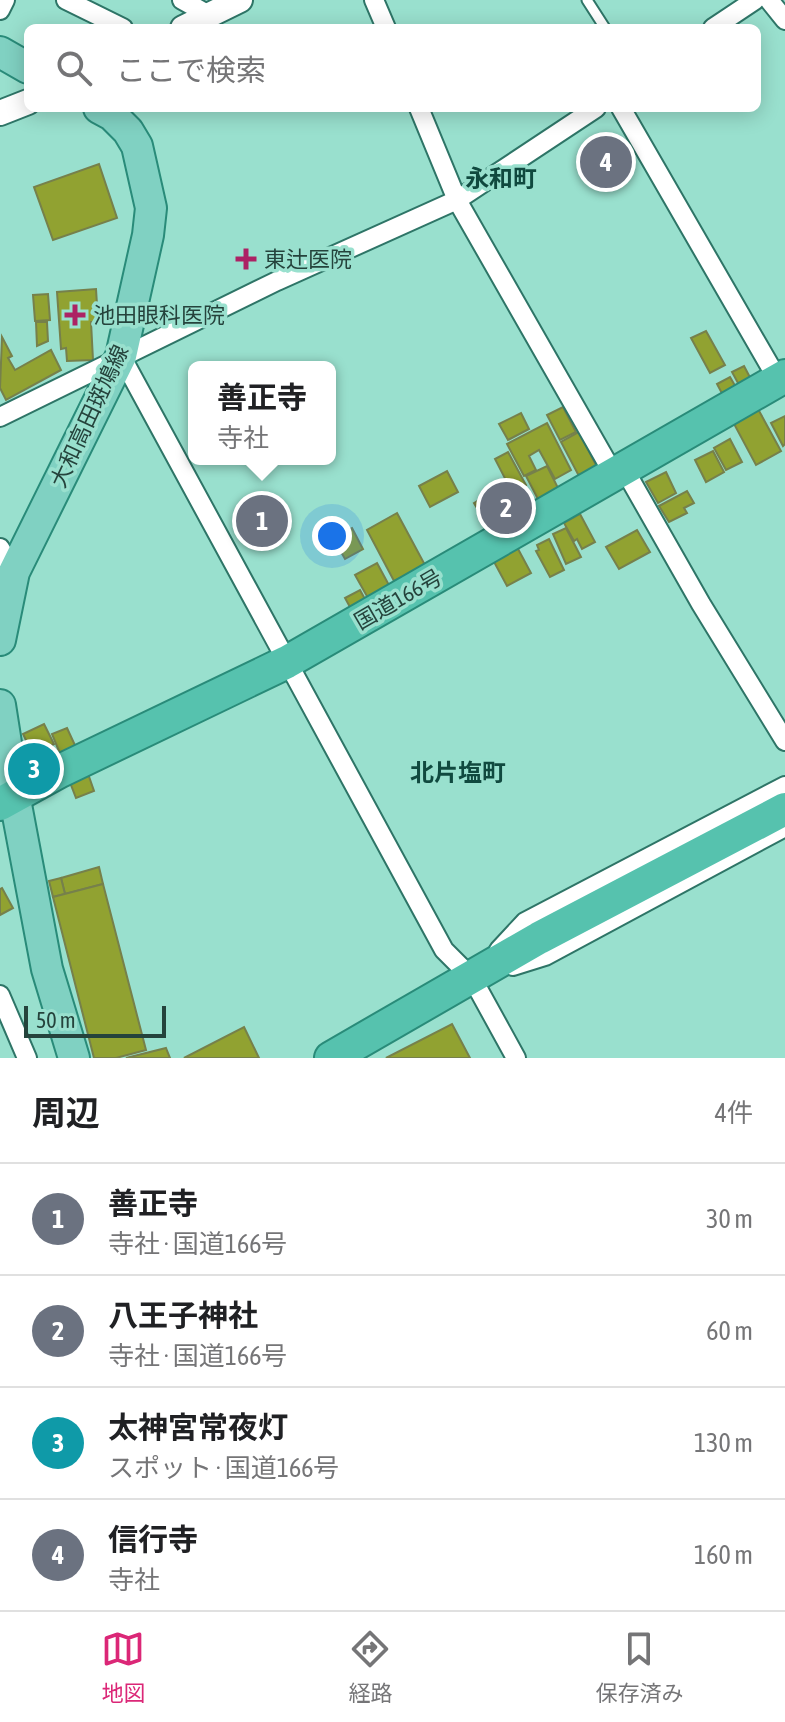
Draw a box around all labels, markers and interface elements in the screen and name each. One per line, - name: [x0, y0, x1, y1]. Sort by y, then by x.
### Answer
- search box: [24, 24, 761, 112]
- icon: search: [52, 46, 96, 90]
- text: ここで検索: [116, 53, 266, 87]
- pin: 4: [580, 132, 632, 192]
- district label: 永和町: [465, 165, 537, 192]
- place label: 東辻医院: [264, 246, 352, 272]
- marker: 東辻医院: [235, 248, 257, 270]
- place label: 池田眼科医院: [93, 302, 225, 328]
- marker: 池田眼科医院: [64, 304, 86, 326]
- street label: 大和高田斑鳩線: [45, 341, 133, 491]
- popup: [188, 361, 336, 465]
- text: 善正寺: [217, 380, 307, 414]
- text: 寺社: [217, 423, 269, 453]
- pin: 2: [480, 478, 532, 538]
- pin: 1: [236, 491, 288, 551]
- your location: [312, 516, 352, 556]
- street label: 国道166号: [349, 563, 447, 635]
- pin: 3: [8, 739, 60, 799]
- district label: 北片塩町: [410, 759, 506, 786]
- scale bar: [24, 1002, 166, 1038]
- text: 50 m: [36, 1007, 76, 1033]
- text: 周辺: [32, 1093, 100, 1132]
- text: 4件: [715, 1098, 753, 1128]
- text: 善正寺: [108, 1186, 198, 1220]
- text: 1: [52, 1204, 64, 1234]
- text: 30 m: [706, 1204, 753, 1234]
- text: 寺社 · 国道166号: [108, 1229, 287, 1259]
- text: 八王子神社: [108, 1298, 258, 1332]
- text: 2: [52, 1316, 64, 1346]
- text: 60 m: [706, 1316, 753, 1346]
- text: 寺社 · 国道166号: [108, 1341, 287, 1371]
- text: 太神宮常夜灯: [108, 1410, 288, 1444]
- text: 3: [52, 1428, 64, 1458]
- text: 130 m: [694, 1428, 753, 1458]
- text: スポット · 国道166号: [108, 1453, 339, 1483]
- text: 信行寺: [108, 1522, 198, 1556]
- text: 4: [52, 1540, 64, 1570]
- text: 160 m: [694, 1540, 753, 1570]
- text: 寺社: [108, 1565, 160, 1595]
- tab: 地図: [101, 1627, 146, 1707]
- tab: 経路: [348, 1627, 393, 1707]
- tab: 保存済み: [595, 1627, 684, 1707]

